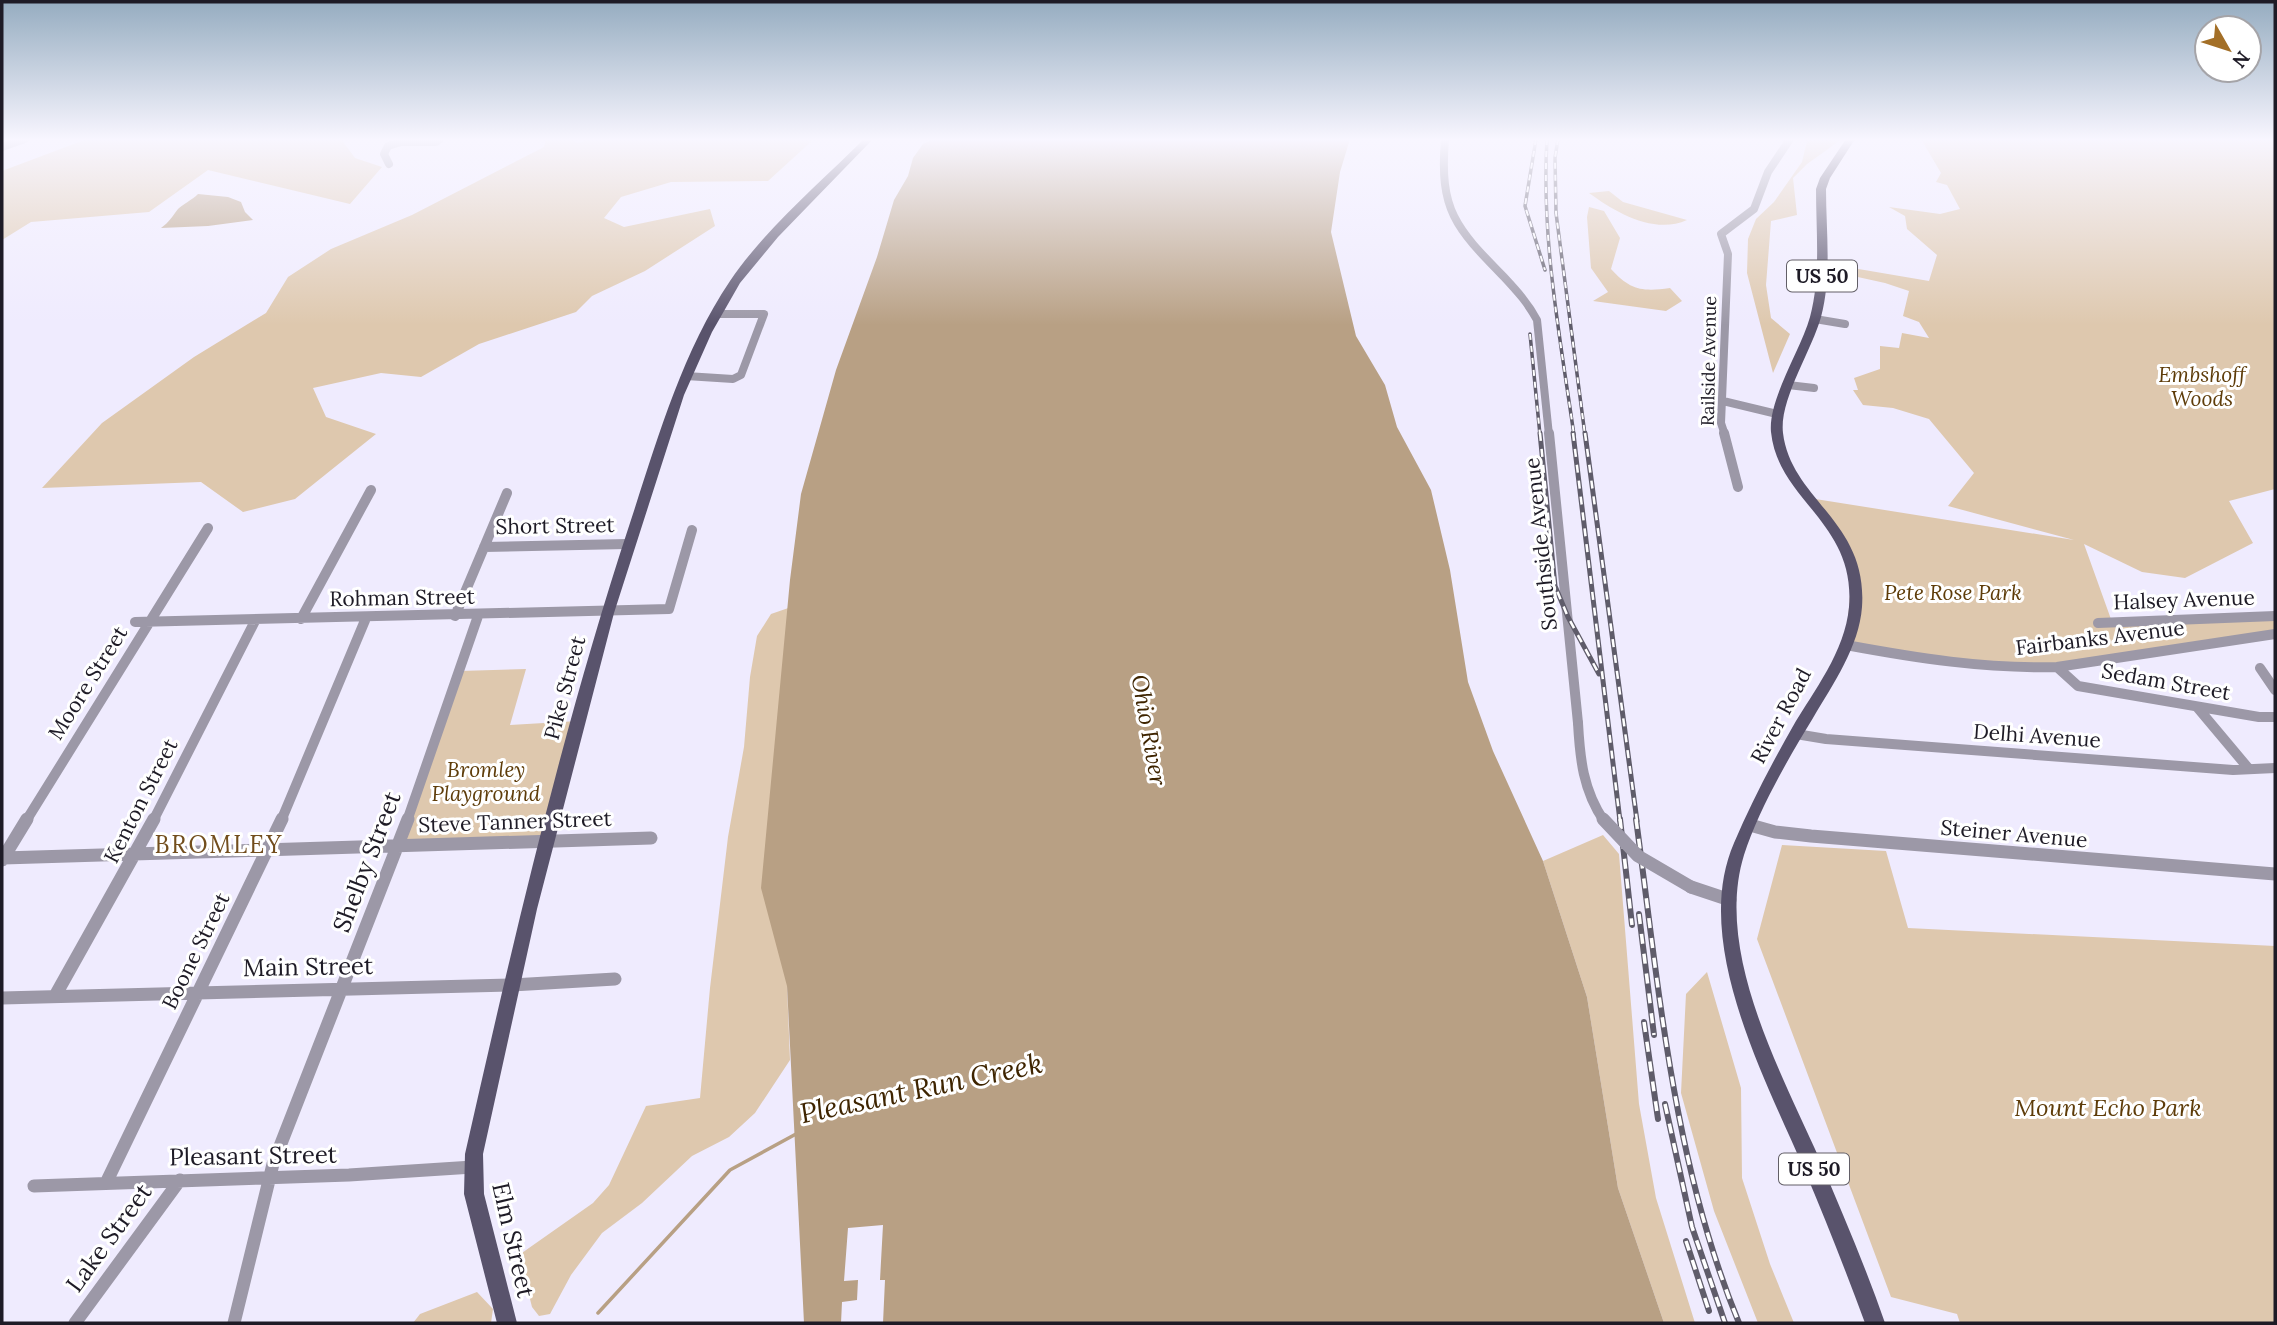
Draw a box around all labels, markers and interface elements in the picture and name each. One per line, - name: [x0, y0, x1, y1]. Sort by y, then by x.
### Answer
- north arrow: [2193, 14, 2263, 84]
- text: N: [2227, 46, 2255, 73]
- road number: US 50: [1787, 260, 1857, 292]
- street label: Railside Avenue: [1696, 295, 1721, 426]
- park label: Embshoff Woods: [2158, 361, 2248, 412]
- street label: Southside Avenue: [1518, 456, 1563, 632]
- street label: Short Street: [495, 511, 616, 540]
- park label: Pete Rose Park: [1884, 579, 2022, 606]
- street label: Rohman Street: [329, 583, 476, 612]
- street label: Halsey Avenue: [2113, 584, 2255, 615]
- street label: Fairbanks Avenue: [2014, 614, 2186, 661]
- street label: Moore Street: [42, 620, 134, 745]
- street label: Pike Street: [538, 632, 592, 743]
- street label: Sedam Street: [2100, 657, 2233, 706]
- street label: River Road: [1744, 663, 1817, 768]
- water label: Ohio River: [1125, 672, 1174, 788]
- street label: Delhi Avenue: [1972, 718, 2102, 753]
- street label: Kenton Street: [98, 733, 184, 868]
- park label: Bromley Playground: [432, 756, 541, 807]
- street label: Shelby Street: [325, 786, 408, 937]
- street label: Steve Tanner Street: [418, 805, 613, 838]
- street label: Steiner Avenue: [1940, 814, 2089, 853]
- district label: BROMLEY: [155, 829, 283, 860]
- street label: Boone Street: [156, 887, 236, 1014]
- street label: Main Street: [243, 950, 374, 983]
- water label: Pleasant Run Creek: [796, 1045, 1046, 1131]
- park label: Mount Echo Park: [2014, 1092, 2202, 1123]
- street label: Pleasant Street: [169, 1139, 338, 1172]
- road number: US 50: [1779, 1154, 1849, 1184]
- street label: Lake Street: [59, 1177, 159, 1298]
- street label: Elm Street: [485, 1179, 542, 1301]

